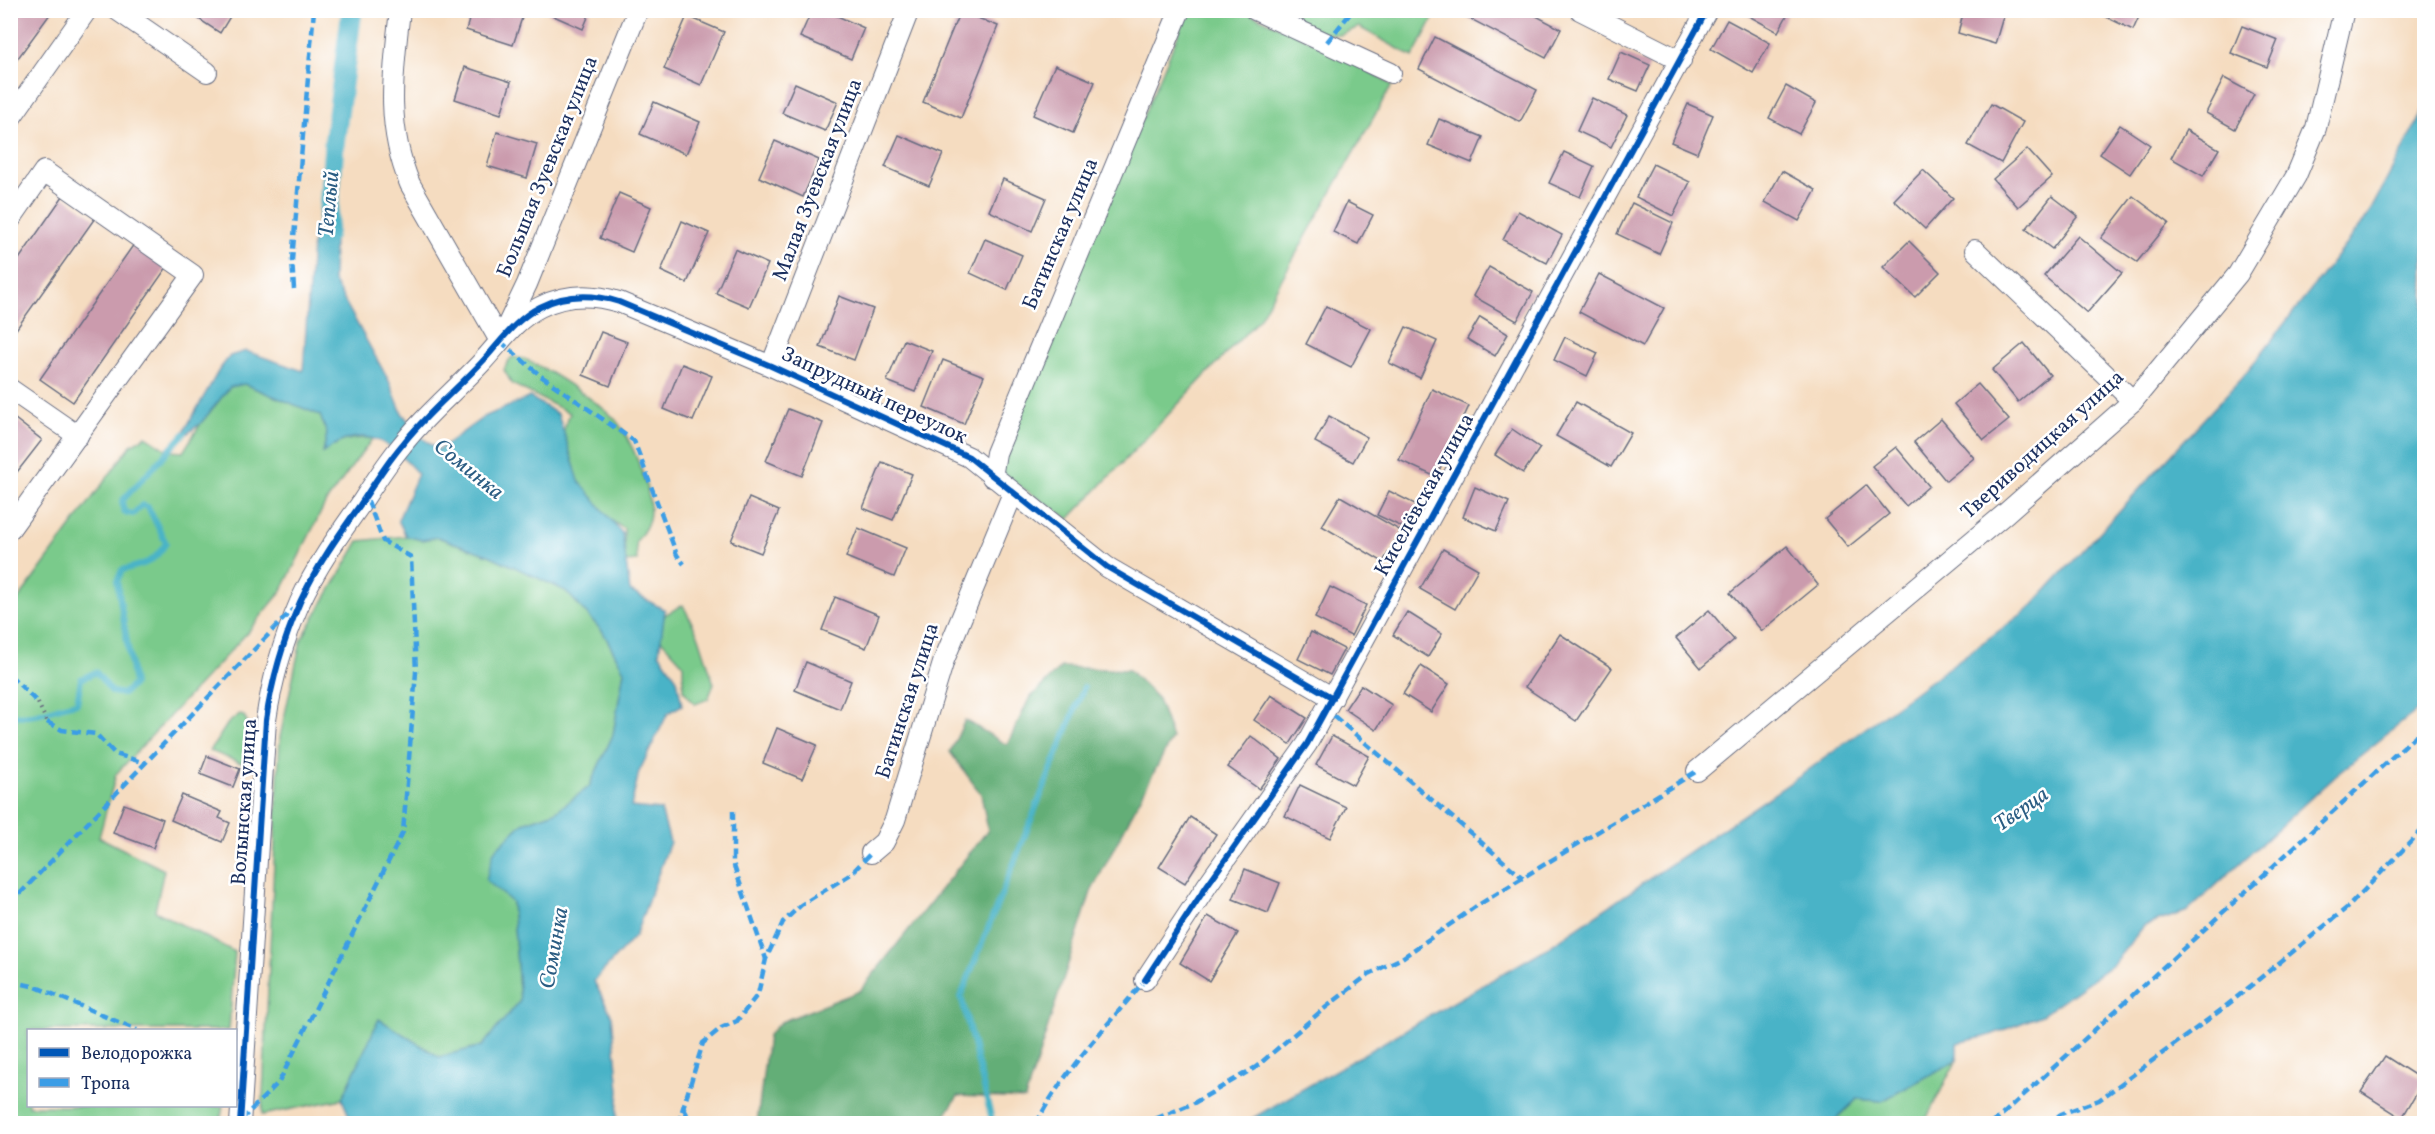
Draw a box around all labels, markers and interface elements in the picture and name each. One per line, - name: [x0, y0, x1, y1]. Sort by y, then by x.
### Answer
- street label: Большая Зуевская улица: [490, 52, 606, 282]
- street label: Малая Зуевская улица: [766, 75, 870, 285]
- street label: Батинская улица: [1016, 154, 1106, 314]
- water label: Теплый: [312, 170, 348, 238]
- street label: Запрудный переулок: [776, 340, 972, 452]
- street label: Твериводицкая улица: [1955, 364, 2131, 526]
- street label: Киселёвская улица: [1368, 408, 1482, 582]
- water label: Соминка: [426, 432, 510, 508]
- street label: Батинская улица: [869, 619, 947, 783]
- street label: Волынская улица: [225, 718, 265, 886]
- water label: Тверца: [1989, 780, 2055, 840]
- water label: Соминка: [533, 905, 577, 991]
- legend: [27, 1029, 237, 1107]
- text: Велодорожка: [81, 1042, 192, 1067]
- text: Тропа: [81, 1072, 130, 1097]

